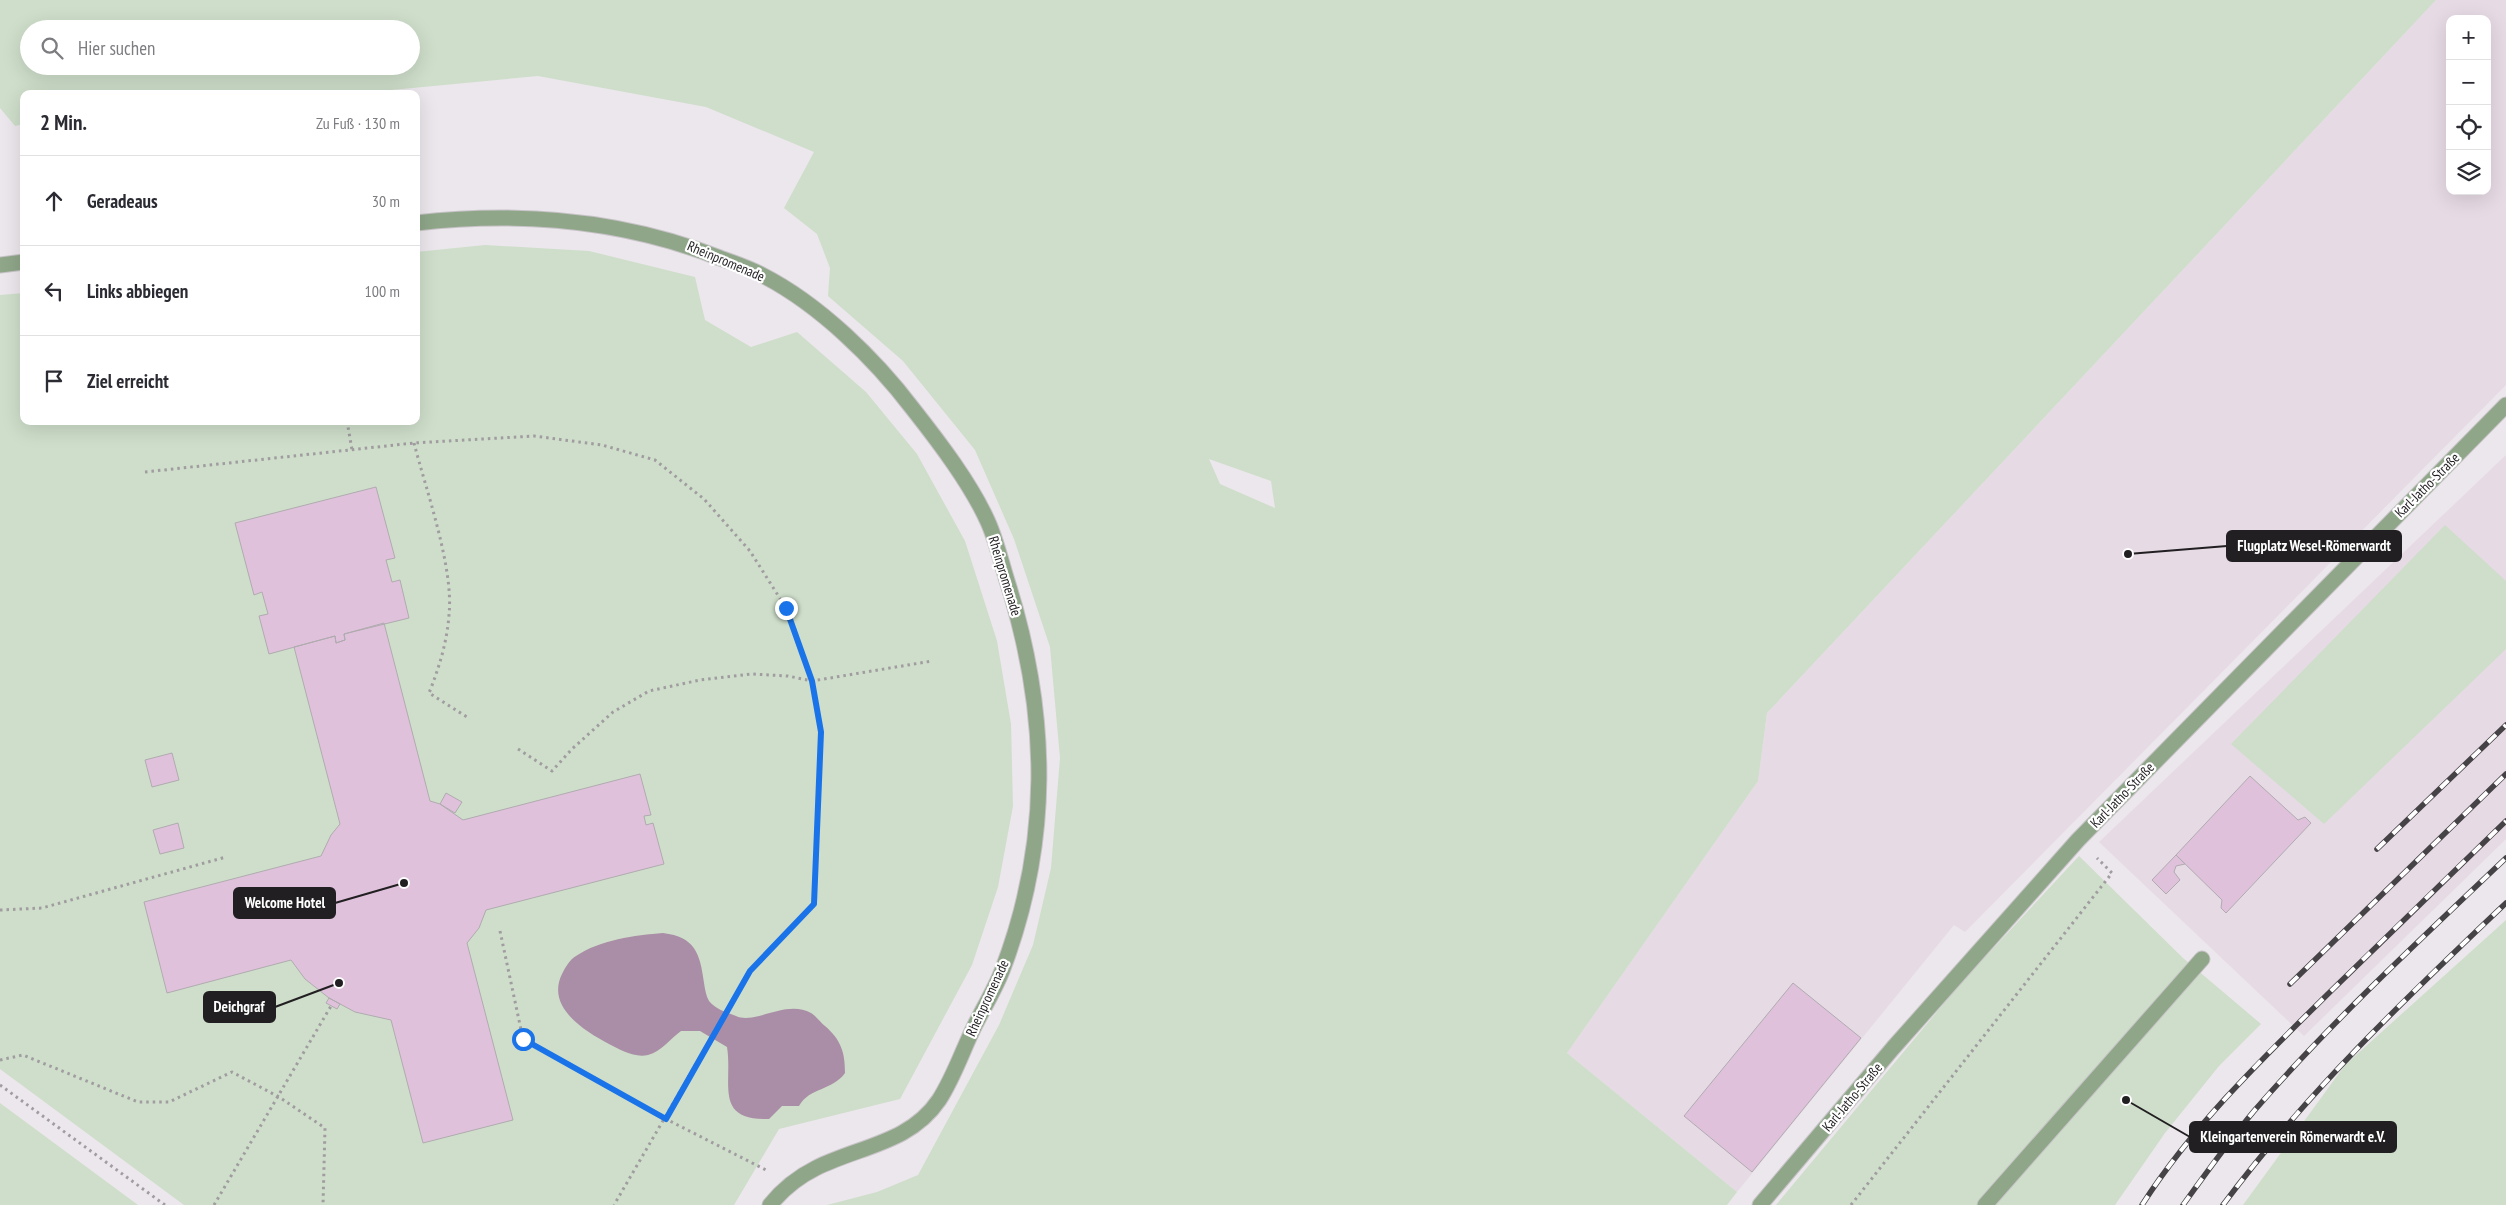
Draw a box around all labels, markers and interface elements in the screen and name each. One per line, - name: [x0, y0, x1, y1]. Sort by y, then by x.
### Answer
- map controls: [2446, 15, 2491, 195]
- button: +: [2446, 15, 2491, 60]
- search box: [20, 20, 420, 75]
- icon: search: [38, 34, 66, 62]
- text: Hier suchen: [78, 36, 155, 60]
- button: −: [2446, 60, 2491, 105]
- button: locate: [2446, 105, 2491, 150]
- text: 2 Min.: [40, 109, 87, 136]
- text: Zu Fuß · 130 m: [316, 113, 400, 133]
- button: layers: [2446, 150, 2491, 195]
- icon: ahead: [40, 187, 68, 215]
- text: Geradeaus: [87, 189, 158, 213]
- text: 30 m: [372, 191, 400, 211]
- street label: Rheinpromenade: [685, 237, 768, 285]
- icon: left: [40, 277, 68, 305]
- text: Links abbiegen: [87, 279, 188, 303]
- text: 100 m: [365, 281, 400, 301]
- icon: arrive: [40, 367, 68, 395]
- text: Ziel erreicht: [87, 369, 169, 393]
- street label: Karl-Jatho-Straße: [2391, 449, 2463, 521]
- callout: Flugplatz Wesel-Römerwardt: [2227, 531, 2401, 561]
- street label: Rheinpromenade: [984, 534, 1026, 618]
- text: Flugplatz Wesel-Römerwardt: [2237, 536, 2391, 555]
- route end: [775, 597, 798, 620]
- street label: Karl-Jatho-Straße: [2086, 758, 2158, 832]
- callout: Welcome Hotel: [234, 888, 335, 918]
- text: Welcome Hotel: [244, 893, 326, 912]
- street label: Rheinpromenade: [961, 957, 1013, 1039]
- callout: Deichgraf: [204, 992, 275, 1022]
- text: Deichgraf: [213, 997, 266, 1016]
- route start: [512, 1028, 535, 1051]
- street label: Karl-Jatho-Straße: [1818, 1059, 1886, 1135]
- callout: Kleingartenverein Römerwardt e.V.: [2190, 1122, 2396, 1152]
- text: Kleingartenverein Römerwardt e.V.: [2200, 1127, 2386, 1146]

